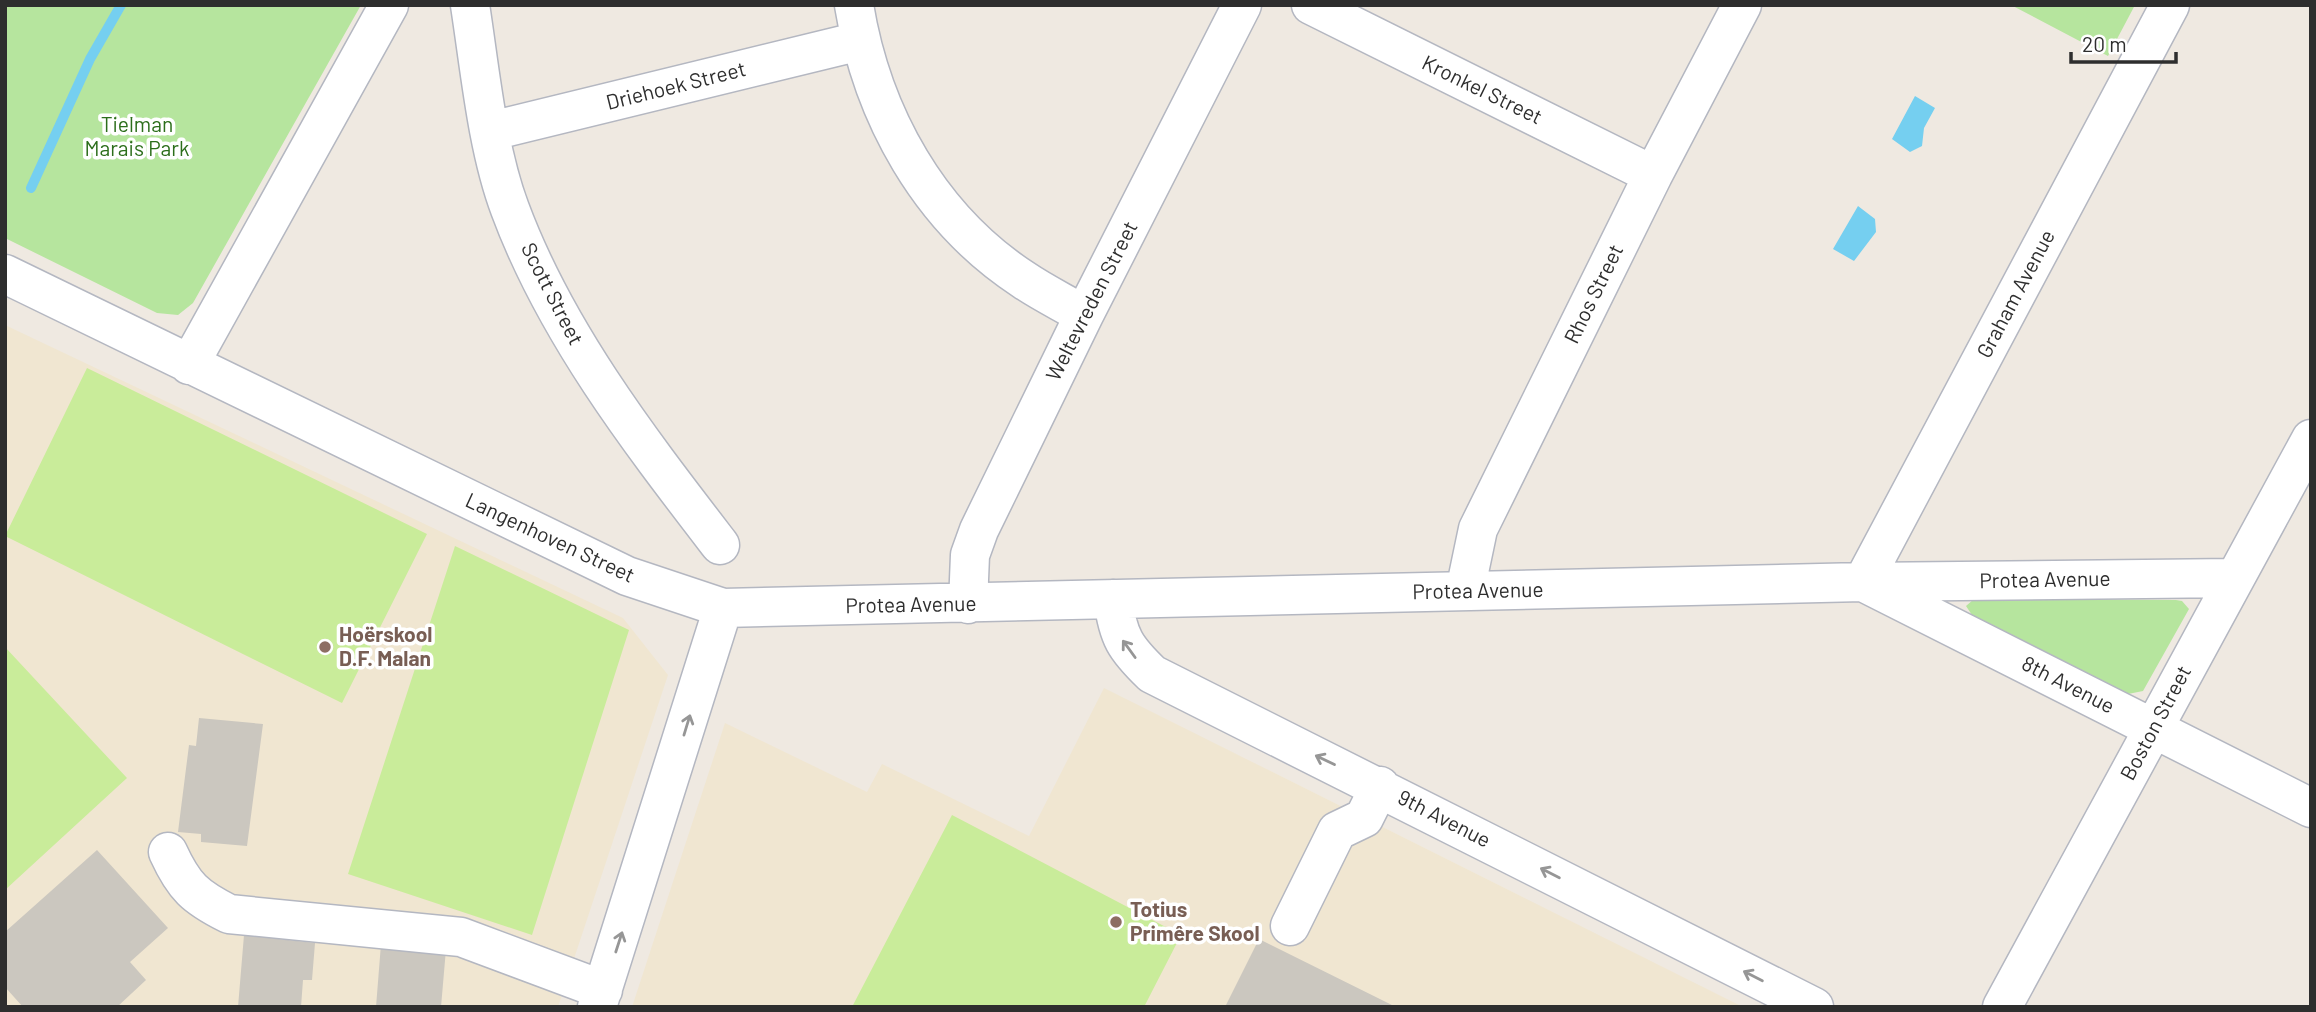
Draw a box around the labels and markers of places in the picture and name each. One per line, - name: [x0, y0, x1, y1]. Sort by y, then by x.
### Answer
- place label: Hoërskool D.F. Malan: [339, 621, 432, 670]
- marker: Hoërskool D.F. Malan: [317, 639, 333, 655]
- place label: Totius Primêre Skool: [1130, 896, 1260, 945]
- marker: Totius Primêre Skool: [1108, 914, 1124, 930]

